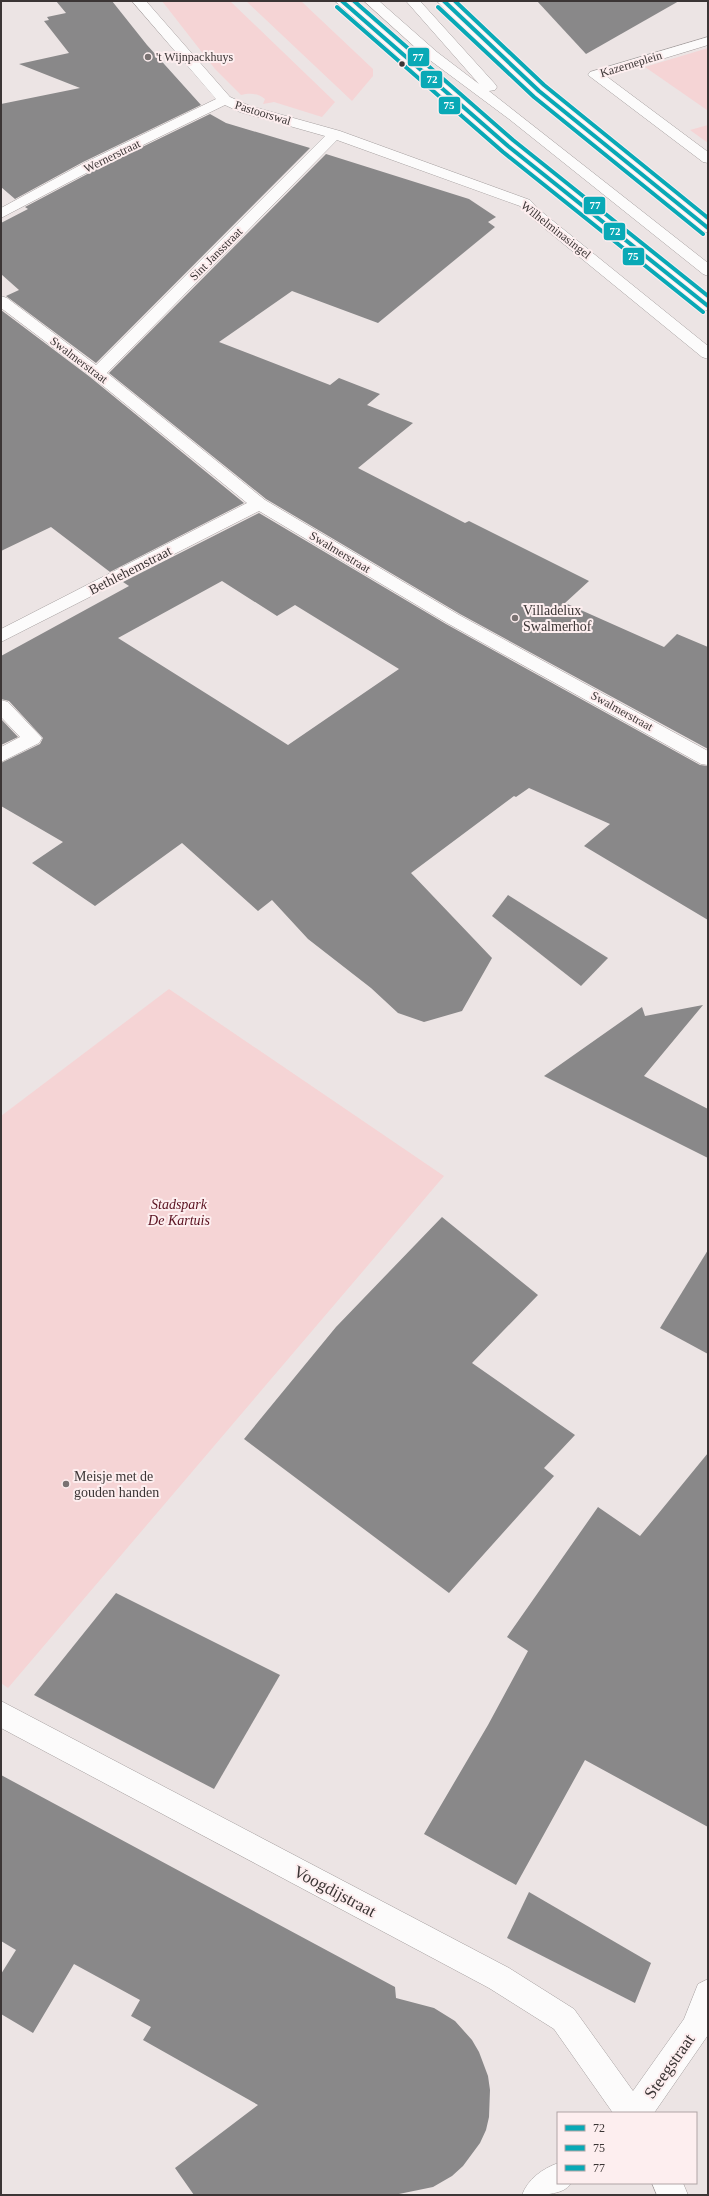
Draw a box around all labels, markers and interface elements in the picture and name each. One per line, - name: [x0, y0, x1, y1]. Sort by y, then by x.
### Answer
- line badge: 77: [407, 47, 430, 67]
- street label: Kazerneplein: [598, 48, 664, 80]
- place label: 't Wijnpackhuys: [156, 50, 233, 64]
- text: 77: [413, 51, 424, 63]
- marker: 't Wijnpackhuys: [143, 52, 153, 62]
- unlabelled marker: [397, 59, 407, 69]
- line badge: 72: [420, 70, 443, 89]
- text: 72: [427, 73, 438, 85]
- line badge: 75: [438, 96, 461, 115]
- street label: Pastoorswal: [233, 98, 293, 128]
- text: 75: [444, 99, 455, 111]
- street label: Wernerstraat: [82, 136, 143, 176]
- line badge: 77: [583, 196, 606, 215]
- street label: Wilhelminasingel: [518, 198, 594, 262]
- text: 77: [590, 199, 601, 211]
- line badge: 72: [603, 222, 626, 241]
- street label: Sint Jansstraat: [187, 224, 246, 283]
- text: 72: [610, 225, 621, 237]
- line badge: 75: [622, 247, 645, 266]
- text: 75: [628, 250, 639, 262]
- street label: Swalmerstraat: [47, 334, 111, 387]
- street label: Swalmerstraat: [307, 528, 374, 576]
- street label: Bethlehemstraat: [86, 543, 174, 598]
- place label: Villadelux Swalmerhof: [523, 603, 592, 634]
- marker: Villadelux Swalmerhof: [510, 613, 520, 623]
- street label: Swalmerstraat: [589, 688, 656, 734]
- park label: Stadspark De Kartuis: [147, 1197, 210, 1228]
- place label: Meisje met de gouden handen: [74, 1469, 159, 1500]
- marker: Meisje met de gouden handen: [61, 1479, 71, 1489]
- street label: Voogdijstraat: [290, 1862, 379, 1921]
- street label: Steegstraat: [640, 2030, 699, 2102]
- legend: [557, 2112, 697, 2184]
- text: 72: [593, 2121, 605, 2135]
- text: 75: [593, 2141, 605, 2155]
- text: 77: [593, 2161, 605, 2175]

